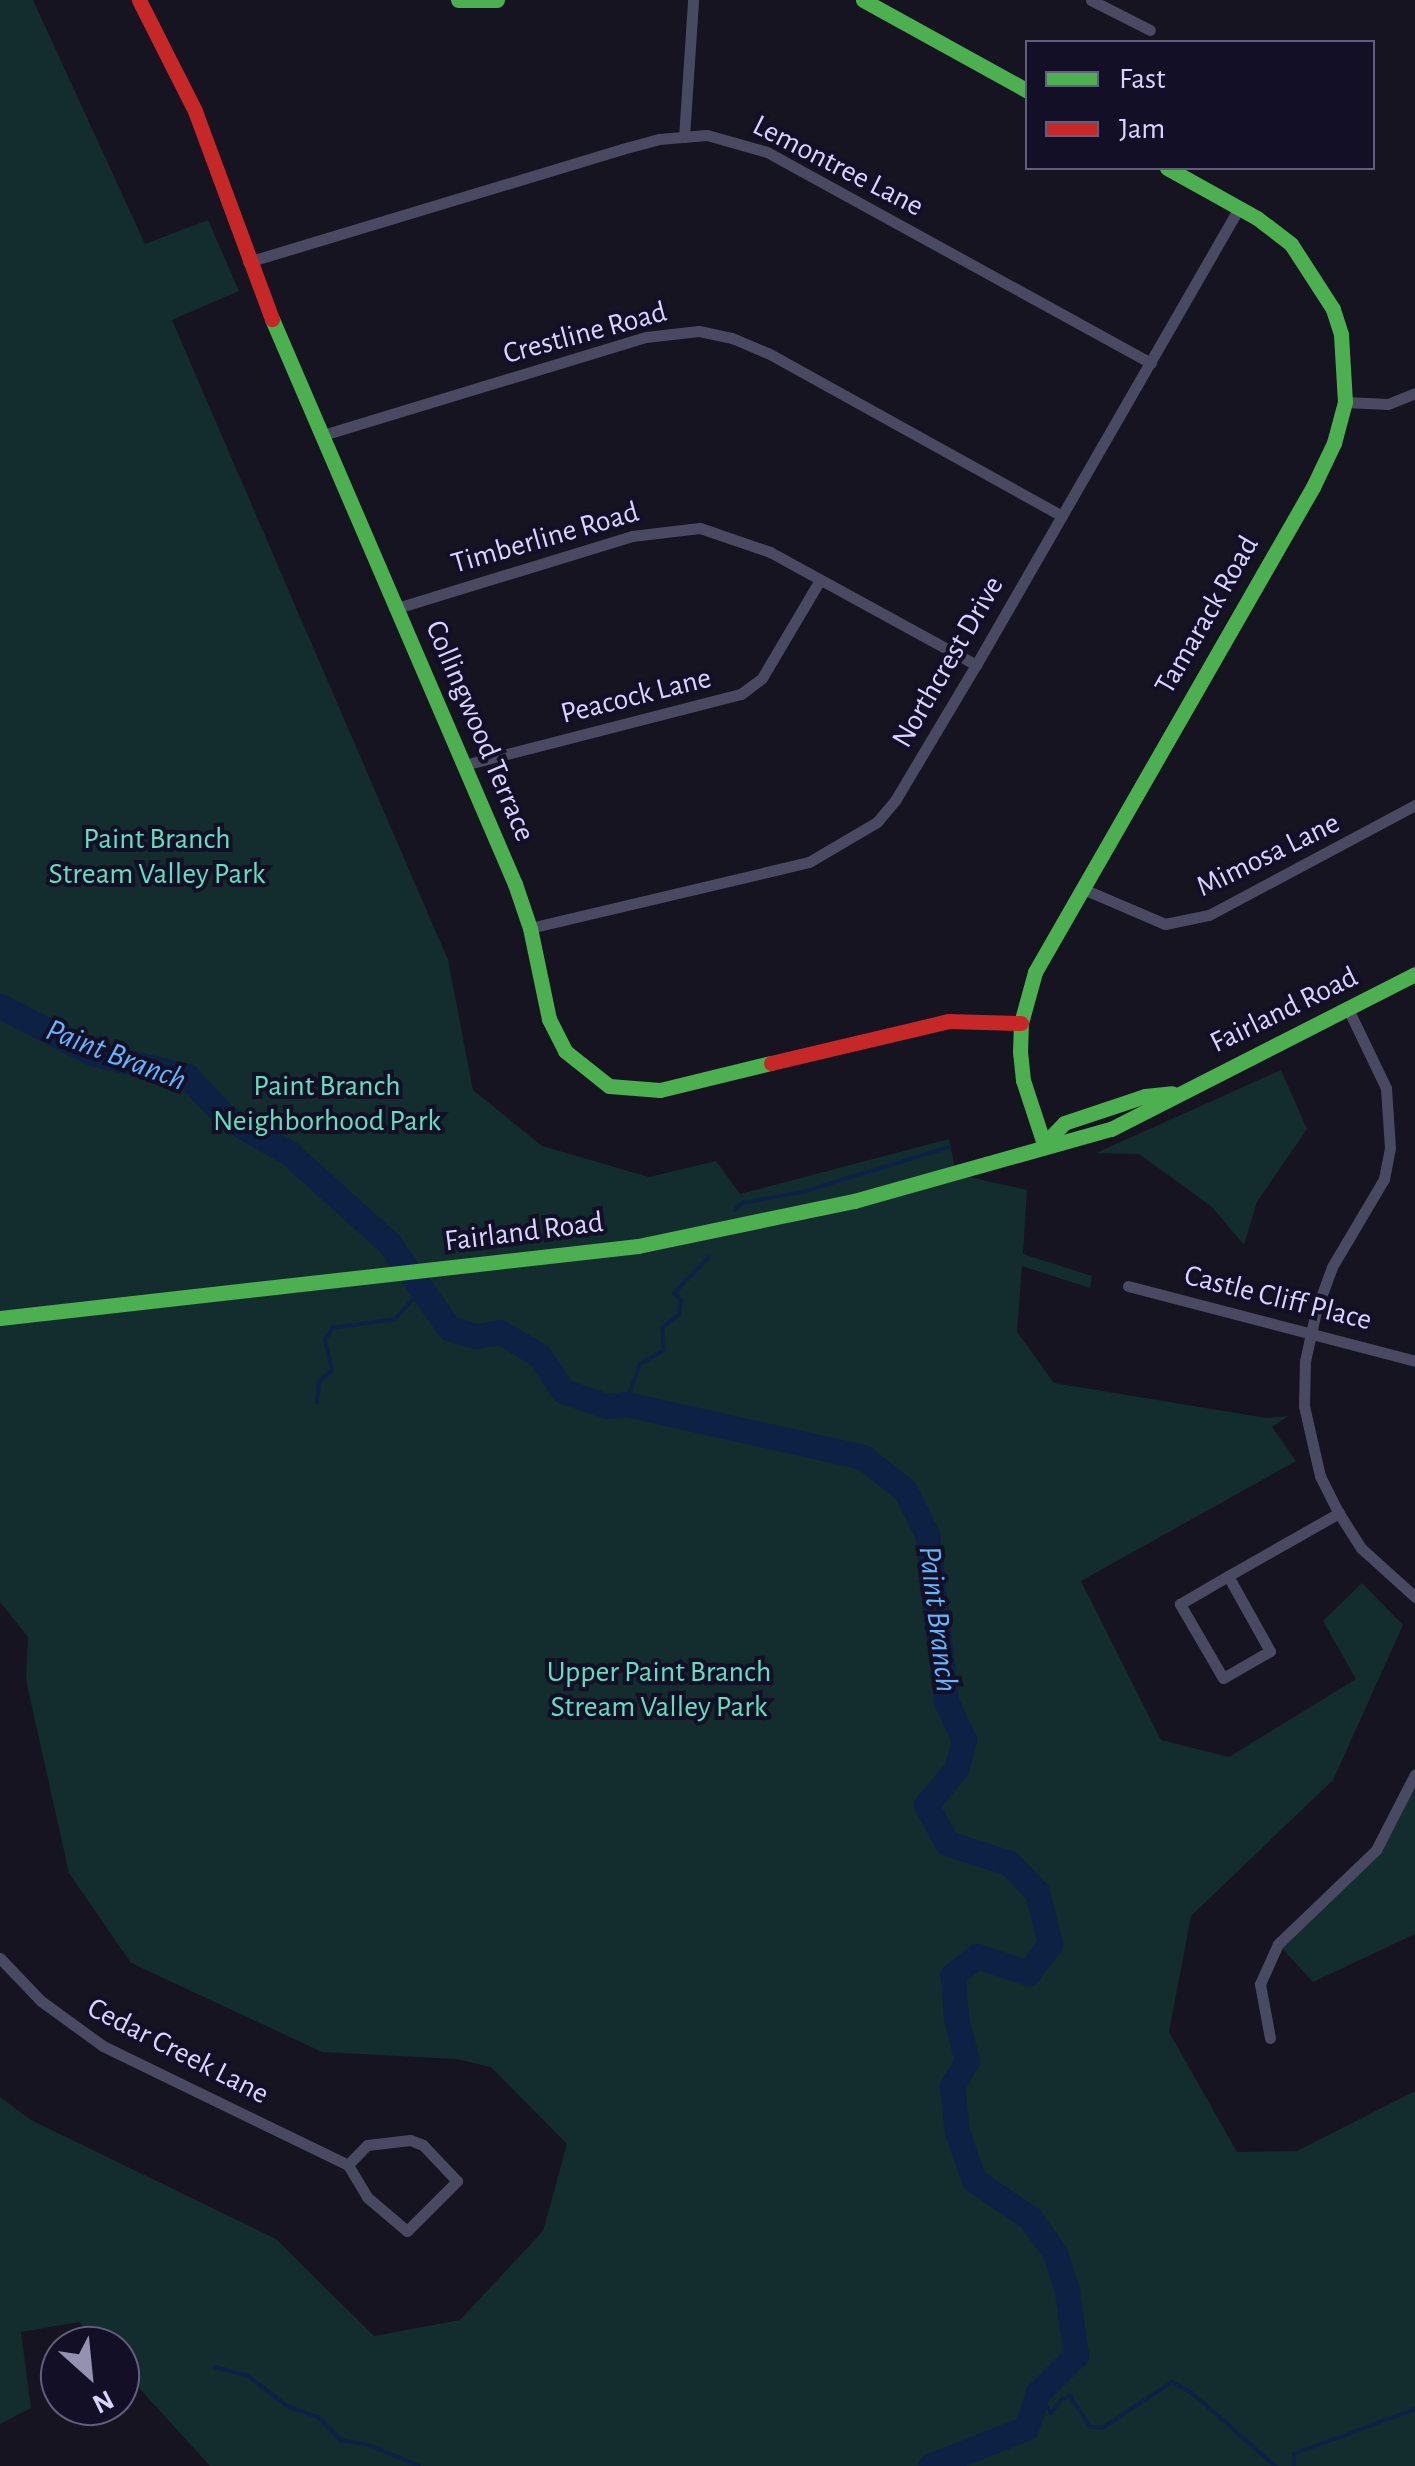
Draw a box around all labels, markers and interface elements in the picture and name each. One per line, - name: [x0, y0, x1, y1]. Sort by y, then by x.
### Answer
- legend: [1025, 40, 1375, 170]
- text: Fast: [1119, 64, 1166, 94]
- street label: Lemontree Lane: [747, 108, 929, 224]
- text: Jam: [1119, 114, 1165, 144]
- street label: Crestline Road: [499, 294, 671, 372]
- street label: Timberline Road: [447, 494, 643, 582]
- street label: Tamarack Road: [1147, 529, 1267, 701]
- street label: Northcrest Drive: [884, 570, 1012, 754]
- street label: Collingwood Terrace: [417, 615, 543, 847]
- street label: Peacock Lane: [557, 660, 715, 732]
- street label: Mimosa Lane: [1190, 805, 1346, 905]
- park label: Paint Branch Stream Valley Park: [48, 821, 266, 892]
- street label: Fairland Road: [1204, 959, 1364, 1061]
- water label: Paint Branch: [40, 1011, 192, 1099]
- park label: Paint Branch Neighborhood Park: [213, 1068, 441, 1138]
- street label: Fairland Road: [443, 1204, 605, 1260]
- street label: Castle Cliff Place: [1181, 1257, 1375, 1339]
- water label: Paint Branch: [910, 1544, 966, 1694]
- park label: Upper Paint Branch Stream Valley Park: [547, 1654, 771, 1724]
- street label: Cedar Creek Lane: [81, 1990, 275, 2112]
- north arrow: [40, 2326, 140, 2426]
- text: N: [88, 2384, 118, 2418]

